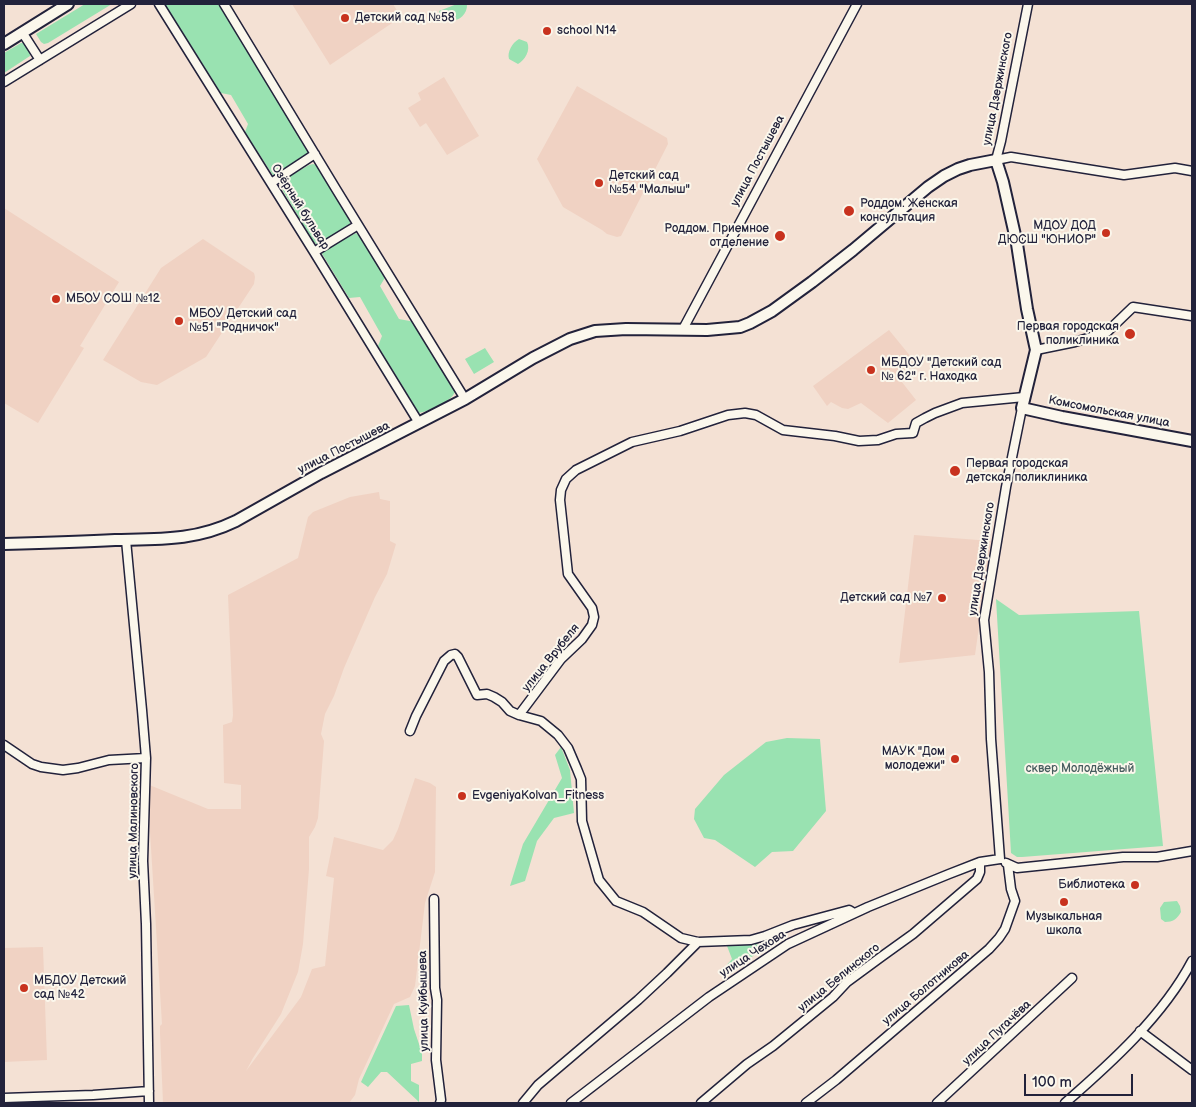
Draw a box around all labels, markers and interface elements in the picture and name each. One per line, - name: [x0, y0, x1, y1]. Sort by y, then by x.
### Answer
- place label: Детский сад №58: [355, 11, 455, 25]
- marker: Детский сад №58: [339, 12, 351, 24]
- place label: school N14: [557, 24, 616, 38]
- marker: school N14: [541, 25, 553, 37]
- street label: улица Дзержинского: [980, 31, 1016, 147]
- street label: улица Постышева: [728, 113, 788, 209]
- street label: Озёрный бульвар: [268, 162, 332, 252]
- place label: Детский сад №54 "Малыш": [609, 169, 690, 197]
- marker: Детский сад №54 "Малыш": [593, 177, 605, 189]
- place label: Роддом. Женская консультация: [860, 197, 958, 225]
- marker: Роддом. Женская консультация: [842, 204, 856, 218]
- place label: МДОУ ДОД ДЮСШ "ЮНИОР": [998, 219, 1096, 247]
- place label: Роддом. Приемное отделение: [664, 222, 769, 250]
- marker: МДОУ ДОД ДЮСШ "ЮНИОР": [1100, 227, 1112, 239]
- marker: Роддом. Приемное отделение: [773, 229, 787, 243]
- place label: МБОУ СОШ №12: [66, 292, 160, 306]
- marker: МБОУ СОШ №12: [50, 293, 62, 305]
- place label: МБОУ Детский сад №51 "Родничок": [189, 307, 296, 335]
- marker: МБОУ Детский сад №51 "Родничок": [173, 315, 185, 327]
- place label: Первая городская поликлиника: [1017, 320, 1119, 348]
- marker: Первая городская поликлиника: [1123, 327, 1137, 341]
- place label: МБДОУ "Детский сад № 62" г. Находка: [881, 356, 1001, 384]
- marker: МБДОУ "Детский сад № 62" г. Находка: [865, 364, 877, 376]
- street label: Комсомольская улица: [1047, 393, 1171, 431]
- street label: улица Постышева: [296, 419, 392, 477]
- place label: Первая городская детская поликлиника: [966, 457, 1088, 485]
- marker: Первая городская детская поликлиника: [948, 464, 962, 478]
- street label: улица Дзержинского: [966, 501, 998, 617]
- place label: Детский сад №7: [840, 591, 932, 605]
- marker: Детский сад №7: [936, 592, 948, 604]
- street label: улица Врубеля: [519, 621, 583, 695]
- place label: МАУК "Дом молодежи": [882, 745, 945, 773]
- marker: МАУК "Дом молодежи": [949, 753, 961, 765]
- park label: сквер Молодёжный: [1026, 762, 1134, 776]
- street label: улица Малиновского: [126, 763, 142, 879]
- place label: EvgeniyaKolvan_Fitness: [472, 789, 604, 803]
- marker: EvgeniyaKolvan_Fitness: [456, 790, 468, 802]
- place label: Библиотека: [1058, 878, 1125, 892]
- marker: Библиотека: [1129, 879, 1141, 891]
- marker: Музыкальная школа: [1058, 896, 1070, 908]
- place label: Музыкальная школа: [1026, 910, 1102, 938]
- street label: улица Чехова: [717, 927, 789, 981]
- street label: улица Белинского: [795, 941, 883, 1015]
- street label: улица Болотникова: [880, 948, 972, 1028]
- street label: улица Куйбышева: [416, 950, 432, 1052]
- place label: МБДОУ Детский сад №42: [34, 974, 126, 1002]
- marker: МБДОУ Детский сад №42: [18, 982, 30, 994]
- street label: улица Пугачёва: [960, 998, 1034, 1068]
- scale bar: [1026, 1064, 1135, 1096]
- text: 100 m: [1032, 1073, 1072, 1092]

